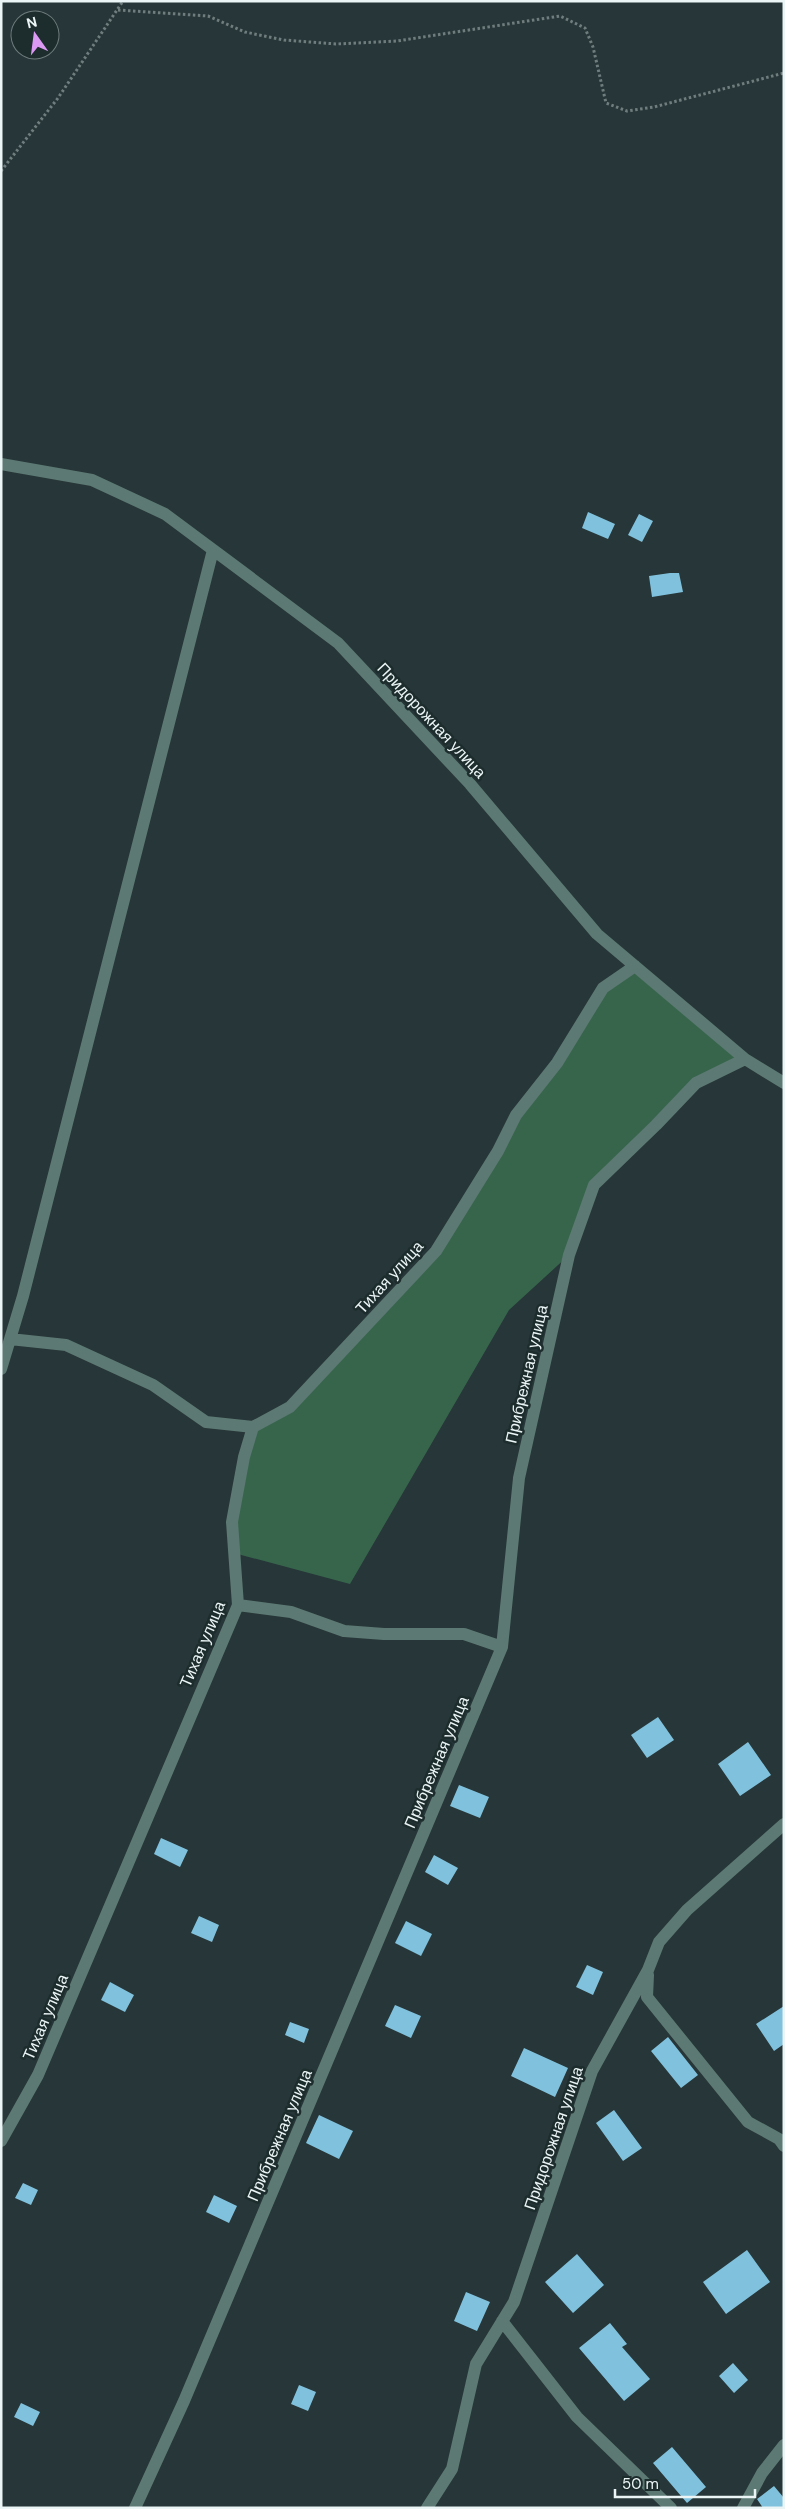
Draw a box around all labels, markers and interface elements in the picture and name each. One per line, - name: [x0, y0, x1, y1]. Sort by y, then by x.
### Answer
- north arrow: [10, 10, 60, 60]
- text: N: [25, 12, 39, 32]
- street label: Придорожная улица: [373, 658, 491, 783]
- street label: Тихая улица: [351, 1236, 428, 1318]
- street label: Прибрежная улица: [500, 1303, 553, 1445]
- street label: Тихая улица: [175, 1598, 230, 1690]
- street label: Прибрежная улица: [399, 1693, 474, 1831]
- street label: Тихая улица: [18, 1971, 73, 2063]
- street label: Придорожная улица: [519, 2063, 588, 2213]
- street label: Прибрежная улица: [242, 2066, 317, 2204]
- scale bar: [615, 2466, 755, 2498]
- text: 50 m: [622, 2474, 659, 2494]

